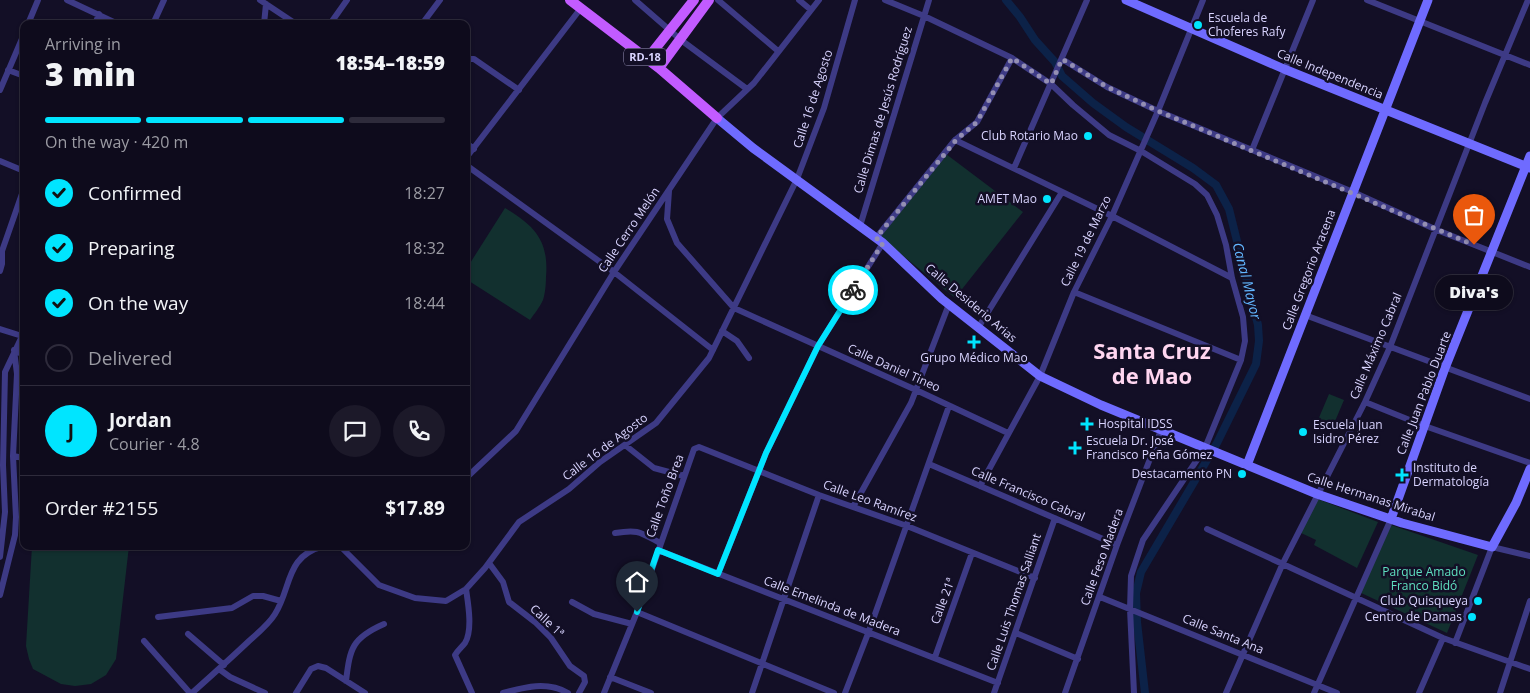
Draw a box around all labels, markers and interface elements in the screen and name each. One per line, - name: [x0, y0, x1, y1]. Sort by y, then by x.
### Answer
- place label: Escuela de Choferes Rafy: [1208, 9, 1287, 40]
- marker: Escuela de Choferes Rafy: [1192, 19, 1204, 31]
- street label: Calle Dimas de Jesús Rodríguez: [849, 24, 916, 195]
- text: Arriving in: [45, 33, 121, 55]
- street label: Calle Independencia: [1274, 44, 1386, 103]
- street label: Calle 16 de Agosto: [789, 47, 836, 150]
- road number: RD-18: [624, 48, 666, 66]
- text: 18:54–18:59: [335, 50, 445, 76]
- text: 3 min: [45, 52, 136, 95]
- place label: Club Rotario Mao: [981, 127, 1078, 144]
- marker: Club Rotario Mao: [1082, 130, 1094, 142]
- text: On the way · 420 m: [45, 131, 188, 153]
- icon: check: [45, 179, 73, 207]
- text: Confirmed: [88, 180, 182, 206]
- text: 18:27: [404, 182, 445, 204]
- street label: Calle Cerro Melón: [594, 184, 664, 276]
- place label: AMET Mao: [978, 190, 1037, 207]
- street label: Calle 19 de Marzo: [1056, 192, 1115, 289]
- marker: AMET Mao: [1041, 193, 1053, 205]
- pin: [1453, 194, 1495, 245]
- icon: bag: [1460, 201, 1488, 229]
- street label: Calle Gregorio Aracena: [1278, 207, 1339, 333]
- icon: check: [45, 234, 73, 262]
- text: Preparing: [88, 235, 175, 261]
- text: 18:32: [404, 237, 445, 259]
- water label: Canal Mayor: [1229, 240, 1266, 322]
- street label: Calle Desiderio Arias: [922, 259, 1021, 346]
- courier: [828, 265, 878, 315]
- callout: Diva's: [1435, 275, 1513, 310]
- icon: bike: [839, 276, 867, 304]
- text: Diva's: [1449, 281, 1499, 303]
- icon: check: [45, 289, 73, 317]
- text: On the way: [88, 290, 188, 316]
- street label: Calle Máximo Cabral: [1345, 290, 1406, 402]
- text: 18:44: [404, 292, 445, 314]
- street label: Calle Juan Pablo Duarte: [1392, 328, 1455, 457]
- marker: Grupo Médico Mao: [967, 335, 981, 349]
- district label: Santa Cruz de Mao: [1093, 335, 1211, 390]
- street label: Calle Daniel Tineo: [845, 339, 943, 396]
- text: Delivered: [88, 345, 172, 371]
- place label: Grupo Médico Mao: [920, 349, 1028, 366]
- button: chat: [329, 405, 381, 457]
- button: phone: [393, 405, 445, 457]
- text: Jordan: [109, 407, 172, 433]
- street label: Calle 16 de Agosto: [559, 409, 651, 484]
- place label: Hospital IDSS: [1098, 415, 1172, 432]
- place label: Escuela Juan Isidro Pérez: [1313, 416, 1383, 447]
- marker: Hospital IDSS: [1080, 417, 1094, 431]
- text: J: [68, 418, 74, 444]
- marker: Escuela Juan Isidro Pérez: [1297, 426, 1309, 438]
- place label: Escuela Dr. José Francisco Peña Gómez: [1086, 432, 1213, 463]
- text: Courier · 4.8: [109, 433, 200, 455]
- marker: Escuela Dr. José Francisco Peña Gómez: [1068, 441, 1082, 455]
- street label: Calle Toño Brea: [642, 452, 688, 540]
- place label: Instituto de Dermatología: [1413, 459, 1489, 490]
- street label: Calle Francisco Cabral: [969, 462, 1088, 525]
- place label: Destacamento PN: [1131, 465, 1232, 482]
- marker: Destacamento PN: [1236, 468, 1248, 480]
- street label: Calle Hermanas Mirabal: [1305, 468, 1437, 525]
- marker: Instituto de Dermatología: [1395, 468, 1409, 482]
- street label: Calle Leo Ramírez: [821, 476, 920, 526]
- text: Order #2155: [45, 495, 158, 521]
- text: $17.89: [385, 495, 445, 521]
- street label: Calle Feso Madera: [1076, 506, 1127, 608]
- street label: Calle Luis Thomas Salliant: [982, 531, 1045, 673]
- pin: [616, 561, 658, 612]
- park label: Parque Amado Franco Bidó: [1382, 563, 1466, 594]
- icon: home: [623, 568, 651, 596]
- street label: Calle Emelinda de Madera: [761, 572, 903, 640]
- street label: Calle 21ª: [926, 575, 959, 626]
- place label: Club Quisqueya: [1380, 592, 1468, 609]
- marker: Club Quisqueya: [1472, 595, 1484, 607]
- street label: Calle 1ª: [526, 600, 568, 641]
- place label: Centro de Damas: [1365, 608, 1462, 625]
- street label: Calle Santa Ana: [1180, 609, 1266, 658]
- marker: Centro de Damas: [1466, 611, 1478, 623]

